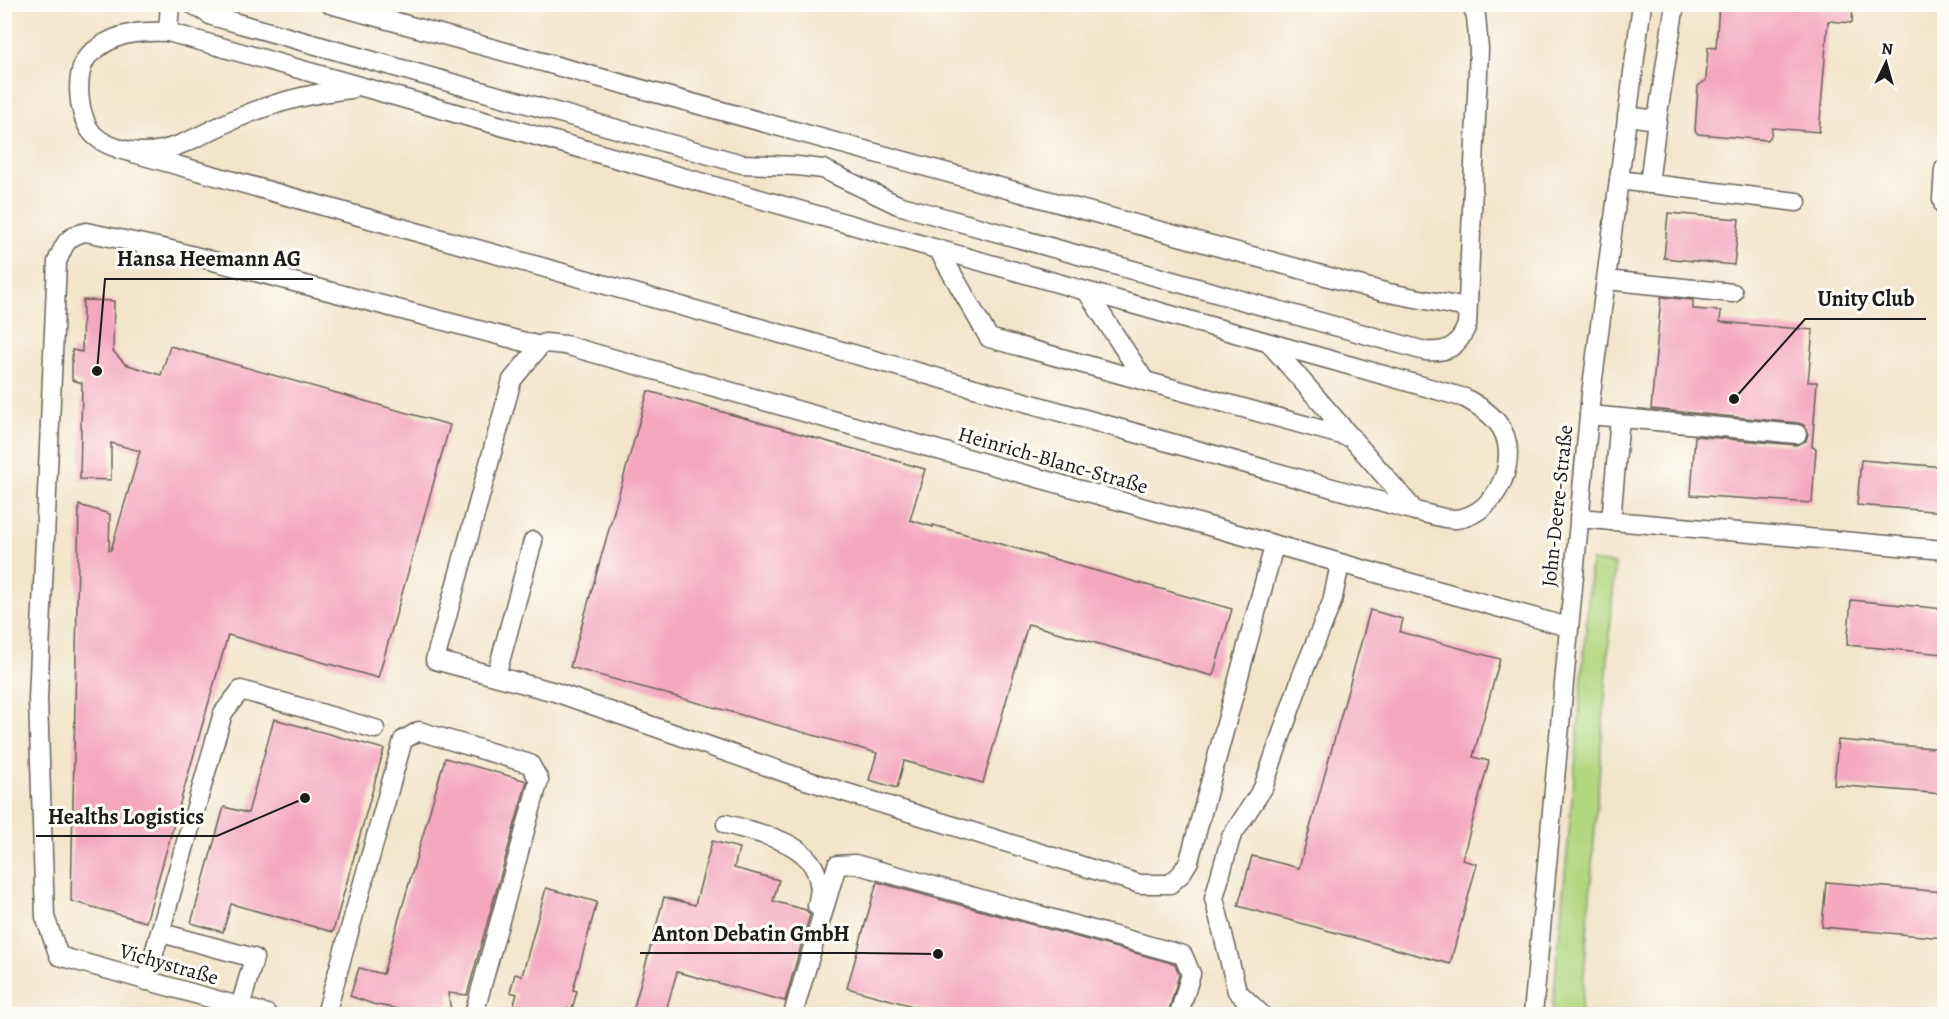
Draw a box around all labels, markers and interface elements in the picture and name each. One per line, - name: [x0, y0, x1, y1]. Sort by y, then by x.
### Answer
- north arrow: [1856, 33, 1916, 93]
- text: N: [1880, 38, 1894, 61]
- callout: Hansa Heemann AG: [105, 239, 313, 279]
- text: Hansa Heemann AG: [117, 244, 301, 274]
- callout: Unity Club: [1805, 279, 1926, 319]
- text: Unity Club: [1818, 284, 1914, 314]
- street label: Heinrich-Blanc-Straße: [955, 419, 1151, 501]
- street label: John-Deere-Straße: [1535, 424, 1579, 588]
- callout: Healths Logistics: [36, 796, 217, 836]
- text: Healths Logistics: [48, 802, 204, 832]
- callout: Anton Debatin GmbH: [640, 913, 862, 953]
- text: Anton Debatin GmbH: [651, 919, 850, 949]
- street label: Vichystraße: [115, 936, 222, 991]

